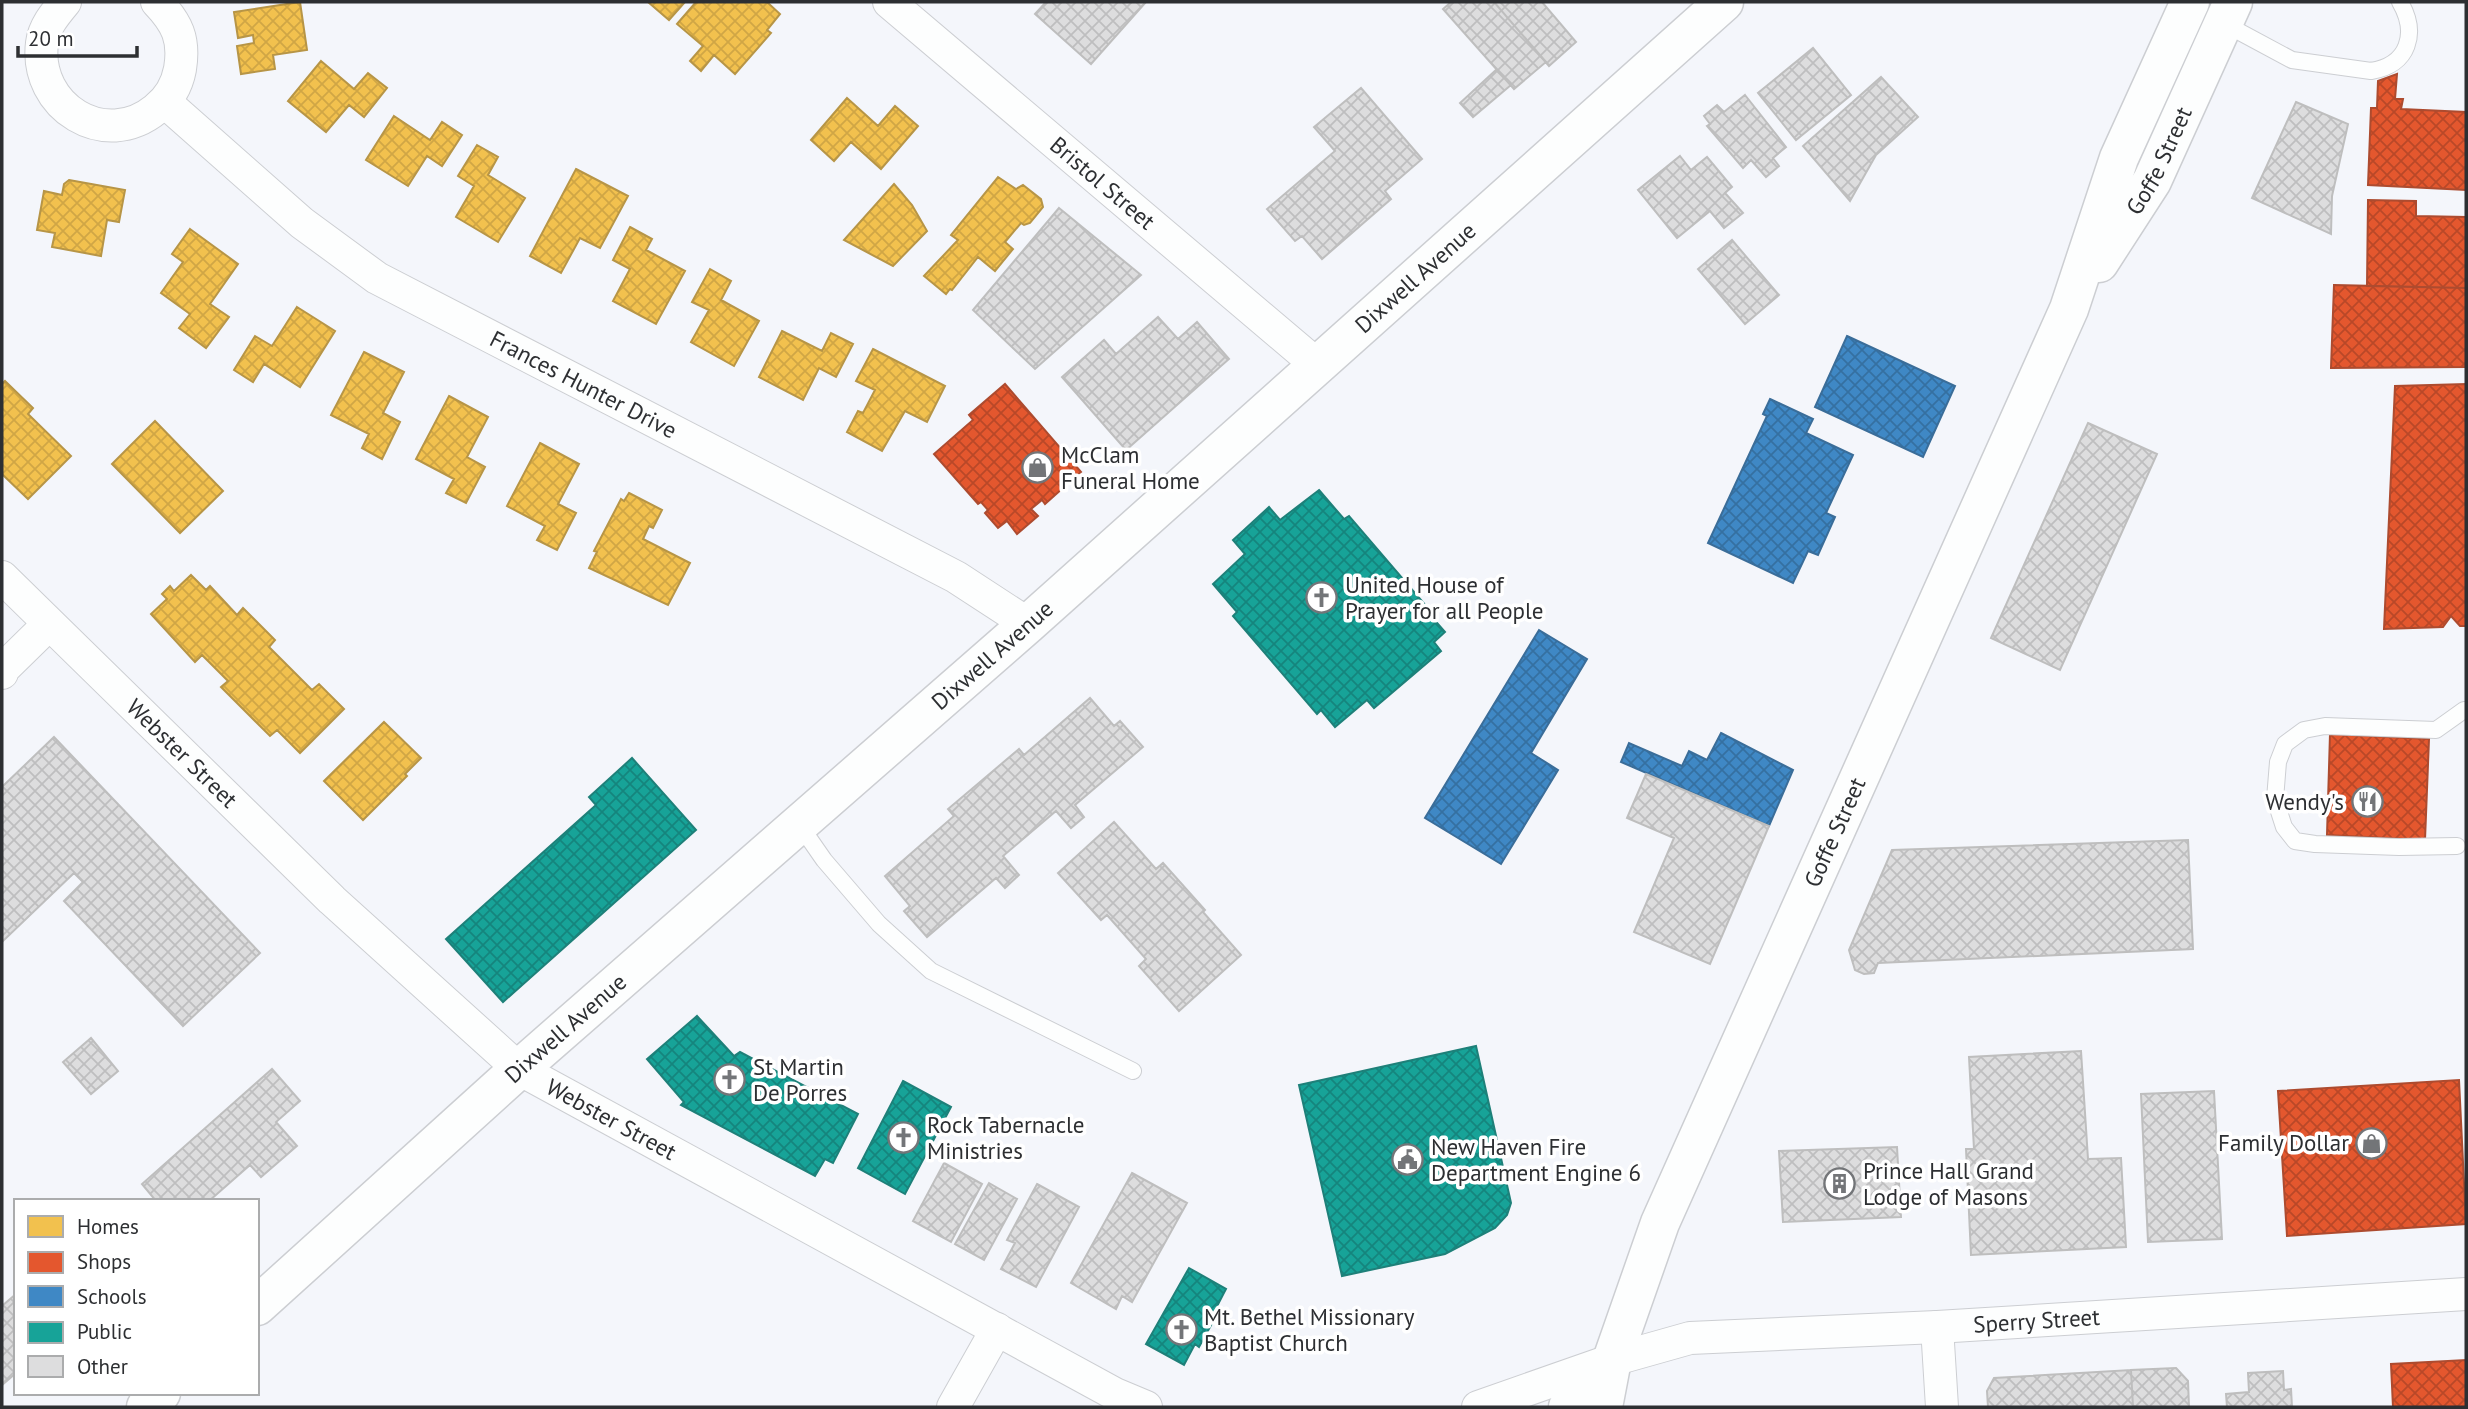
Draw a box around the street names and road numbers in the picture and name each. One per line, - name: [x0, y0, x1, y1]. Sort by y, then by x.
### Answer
- street label: Goffe Street: [2119, 102, 2198, 220]
- street label: Bristol Street: [1044, 130, 1161, 235]
- street label: Dixwell Avenue: [1349, 216, 1481, 339]
- street label: Frances Hunter Drive: [485, 324, 682, 444]
- street label: Dixwell Avenue: [925, 594, 1059, 716]
- street label: Webster Street: [121, 692, 244, 814]
- street label: Goffe Street: [1797, 773, 1872, 892]
- street label: Dixwell Avenue: [498, 967, 632, 1089]
- street label: Webster Street: [541, 1072, 682, 1166]
- street label: Sperry Street: [1972, 1302, 2101, 1339]

